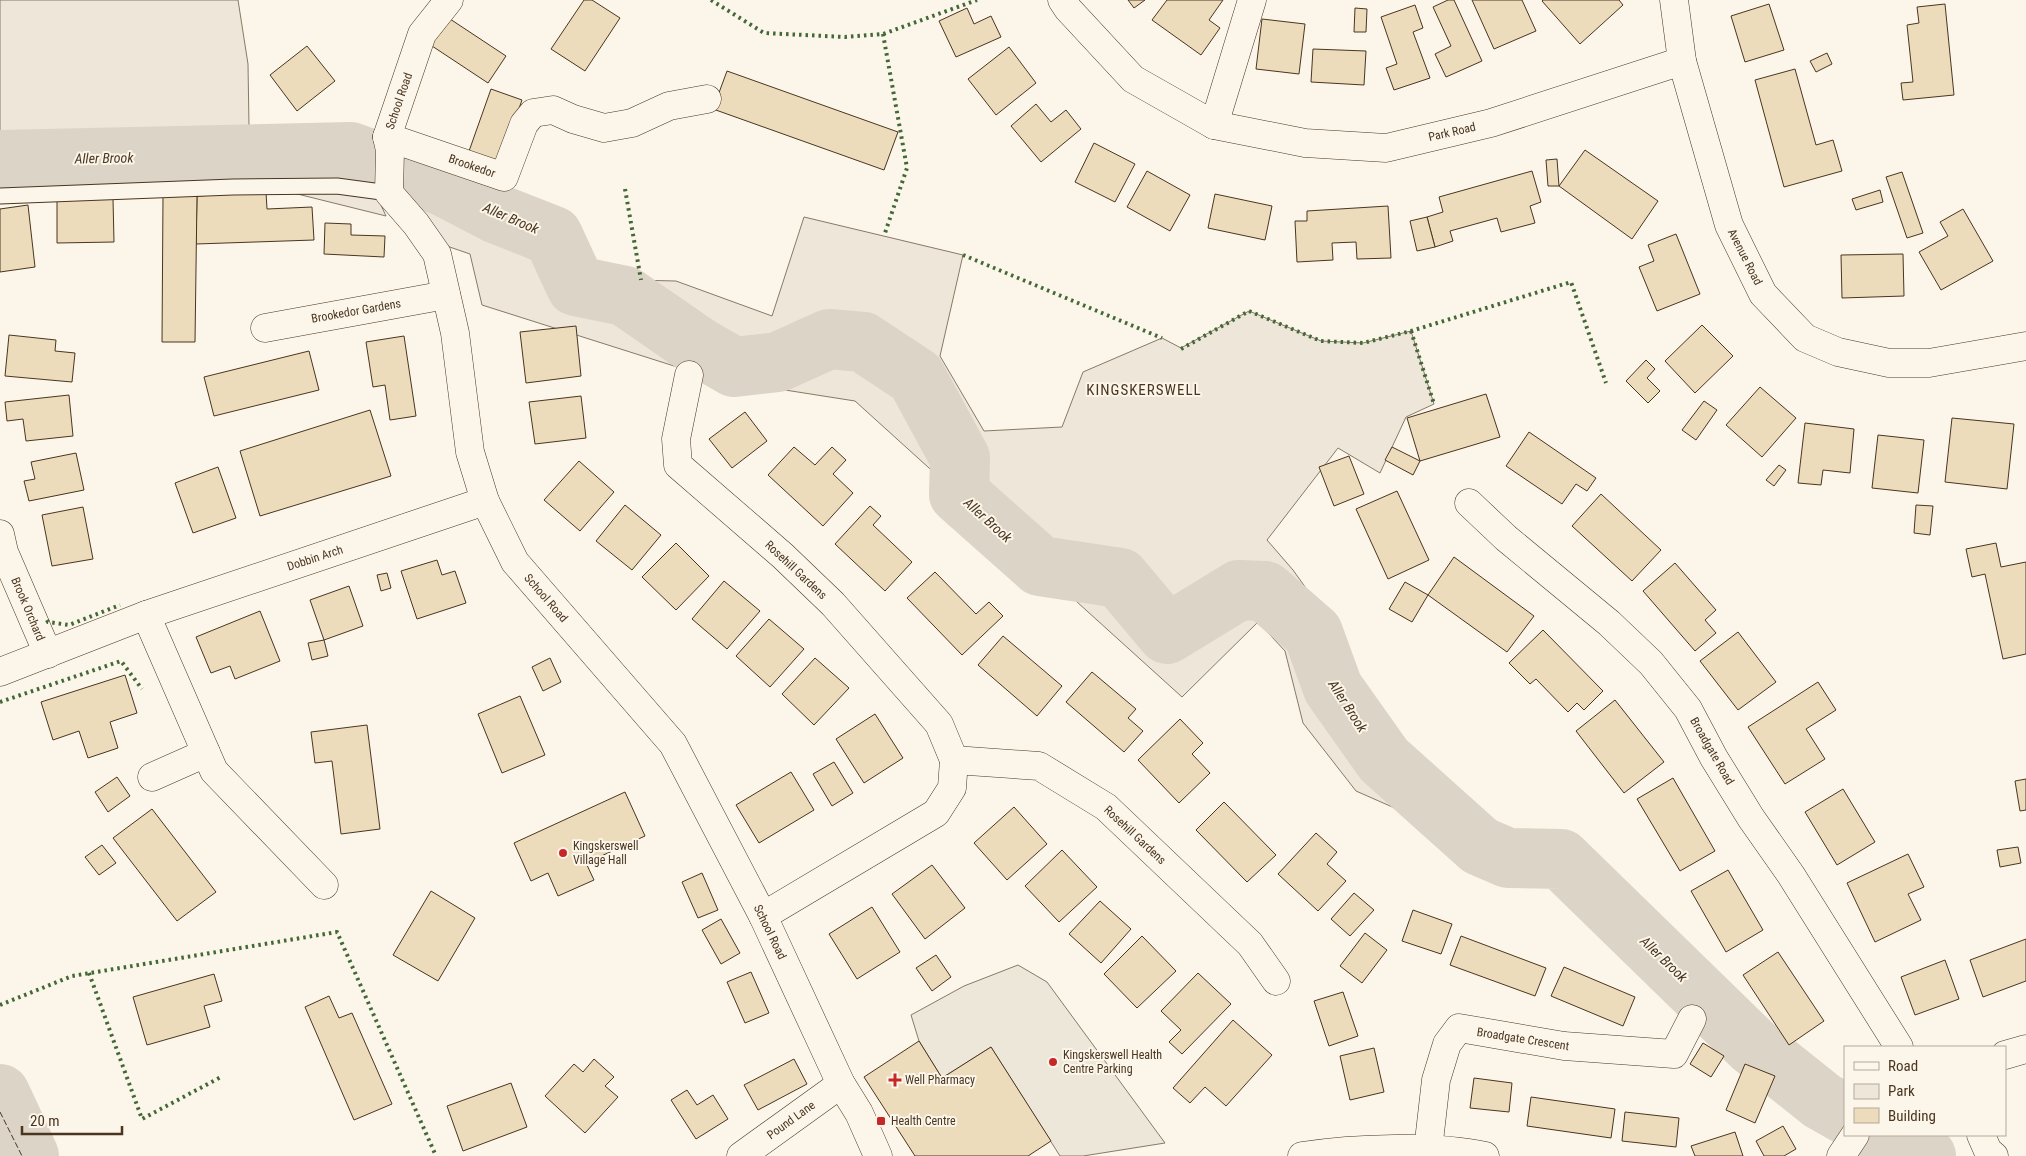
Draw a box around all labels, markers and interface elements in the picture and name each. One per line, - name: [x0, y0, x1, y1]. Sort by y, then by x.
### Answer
- street label: School Road: [383, 71, 415, 131]
- street label: Park Road: [1427, 120, 1477, 144]
- water label: Aller Brook: [73, 149, 134, 167]
- street label: Brookedor: [447, 151, 498, 181]
- water label: Aller Brook: [480, 199, 542, 237]
- street label: Avenue Road: [1725, 226, 1765, 288]
- street label: Brookedor Gardens: [310, 296, 402, 326]
- district label: KINGSKERSWELL: [1086, 381, 1202, 399]
- water label: Aller Brook: [960, 494, 1016, 546]
- street label: Rosehill Gardens: [762, 538, 830, 602]
- street label: Dobbin Arch: [285, 542, 345, 574]
- street label: School Road: [521, 571, 571, 625]
- street label: Brook Orchard: [8, 575, 48, 643]
- water label: Aller Brook: [1325, 676, 1371, 736]
- street label: Broadgate Road: [1687, 715, 1737, 787]
- street label: Rosehill Gardens: [1101, 803, 1169, 867]
- place label: Kingskerswell Village Hall: [573, 839, 638, 867]
- marker: Kingskerswell Village Hall: [557, 847, 569, 859]
- street label: School Road: [751, 902, 789, 962]
- water label: Aller Brook: [1637, 932, 1691, 986]
- street label: Broadgate Crescent: [1476, 1025, 1571, 1053]
- legend: [1844, 1046, 2006, 1136]
- place label: Kingskerswell Health Centre Parking: [1063, 1048, 1162, 1076]
- marker: Kingskerswell Health Centre Parking: [1047, 1056, 1059, 1068]
- text: Road: [1888, 1057, 1918, 1075]
- place label: Well Pharmacy: [905, 1073, 975, 1087]
- marker: Well Pharmacy: [889, 1074, 901, 1086]
- text: Park: [1888, 1082, 1915, 1100]
- street label: Pound Lane: [764, 1098, 818, 1142]
- scale bar: [22, 1104, 122, 1136]
- text: Building: [1888, 1107, 1936, 1125]
- text: 20 m: [30, 1112, 60, 1130]
- place label: Health Centre: [891, 1114, 956, 1128]
- marker: Health Centre: [875, 1115, 887, 1127]

